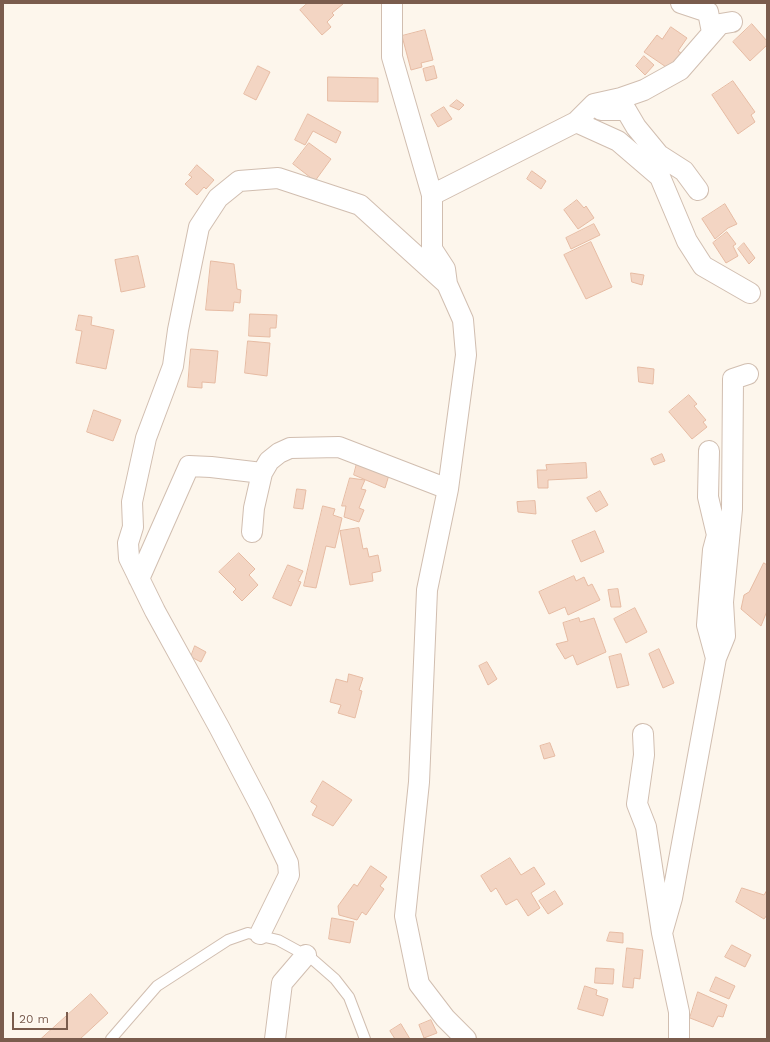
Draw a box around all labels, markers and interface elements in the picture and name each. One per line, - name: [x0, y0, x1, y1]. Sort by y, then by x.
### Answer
- scale bar: [14, 1004, 70, 1030]
- text: 20 m: [19, 1012, 49, 1026]

